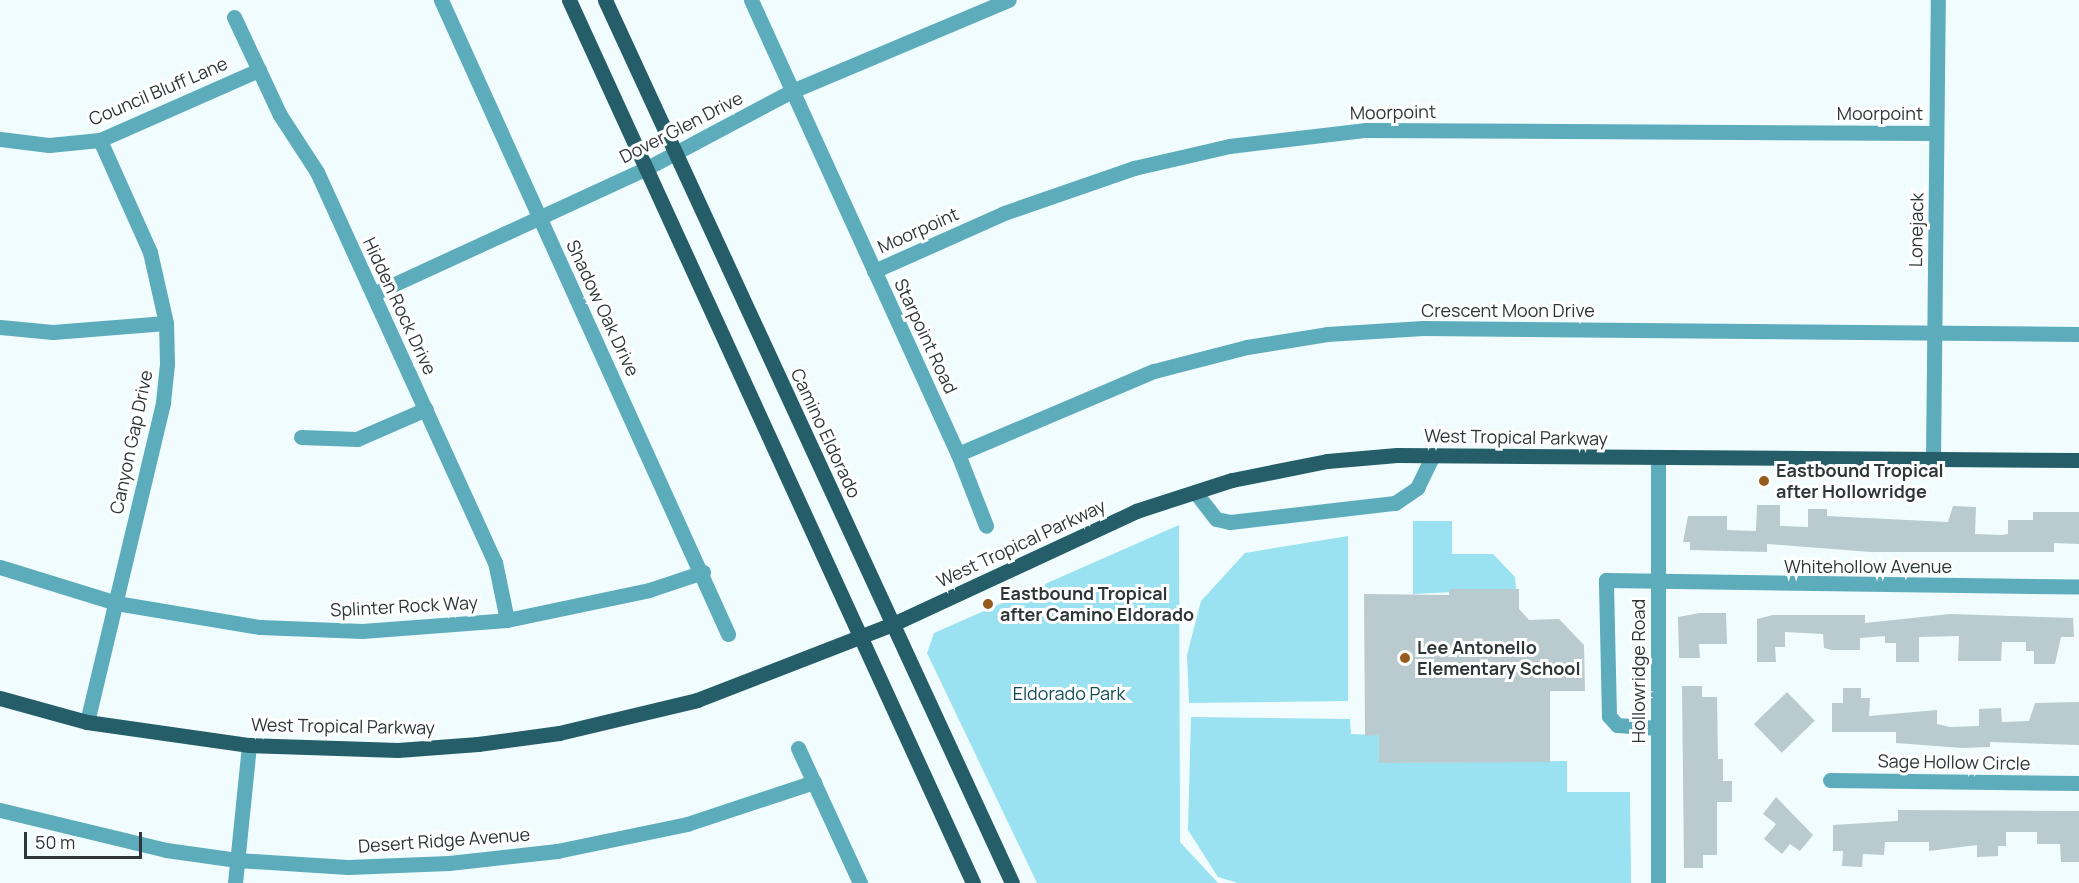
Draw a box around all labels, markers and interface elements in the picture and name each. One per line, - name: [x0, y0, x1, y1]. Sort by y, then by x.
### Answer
- street label: Council Bluff Lane: [86, 52, 230, 130]
- street label: Dover Glen Drive: [616, 87, 746, 167]
- street label: Moorpoint: [1350, 100, 1436, 124]
- street label: Moorpoint: [1837, 102, 1923, 124]
- street label: Lonejack: [1905, 193, 1927, 267]
- street label: Moorpoint: [874, 203, 962, 257]
- street label: Hidden Rock Drive: [359, 234, 441, 378]
- street label: Shadow Oak Drive: [562, 236, 644, 380]
- street label: Starpoint Road: [890, 275, 962, 397]
- street label: Crescent Moon Drive: [1421, 299, 1595, 321]
- street label: Camino Eldorado: [787, 365, 865, 501]
- street label: Canyon Gap Drive: [105, 368, 157, 516]
- street label: West Tropical Parkway: [1424, 425, 1608, 449]
- place label: Eastbound Tropical after Hollowridge: [1776, 460, 1944, 502]
- marker: Eastbound Tropical after Hollowridge: [1757, 474, 1771, 488]
- street label: West Tropical Parkway: [933, 494, 1109, 592]
- street label: Whitehollow Avenue: [1784, 555, 1952, 577]
- place label: Eastbound Tropical after Camino Eldorado: [1000, 583, 1194, 626]
- street label: Splinter Rock Way: [330, 591, 478, 621]
- marker: Eastbound Tropical after Camino Eldorado: [981, 597, 995, 611]
- street label: Hollowridge Road: [1627, 599, 1649, 743]
- place label: Lee Antonello Elementary School: [1417, 637, 1580, 680]
- marker: Lee Antonello Elementary School: [1398, 651, 1412, 665]
- park label: Eldorado Park: [1013, 682, 1125, 704]
- street label: West Tropical Parkway: [251, 714, 435, 738]
- street label: Sage Hollow Circle: [1877, 750, 2031, 774]
- scale bar: [27, 820, 146, 858]
- street label: Desert Ridge Avenue: [357, 823, 531, 857]
- text: 50 m: [35, 830, 75, 854]

